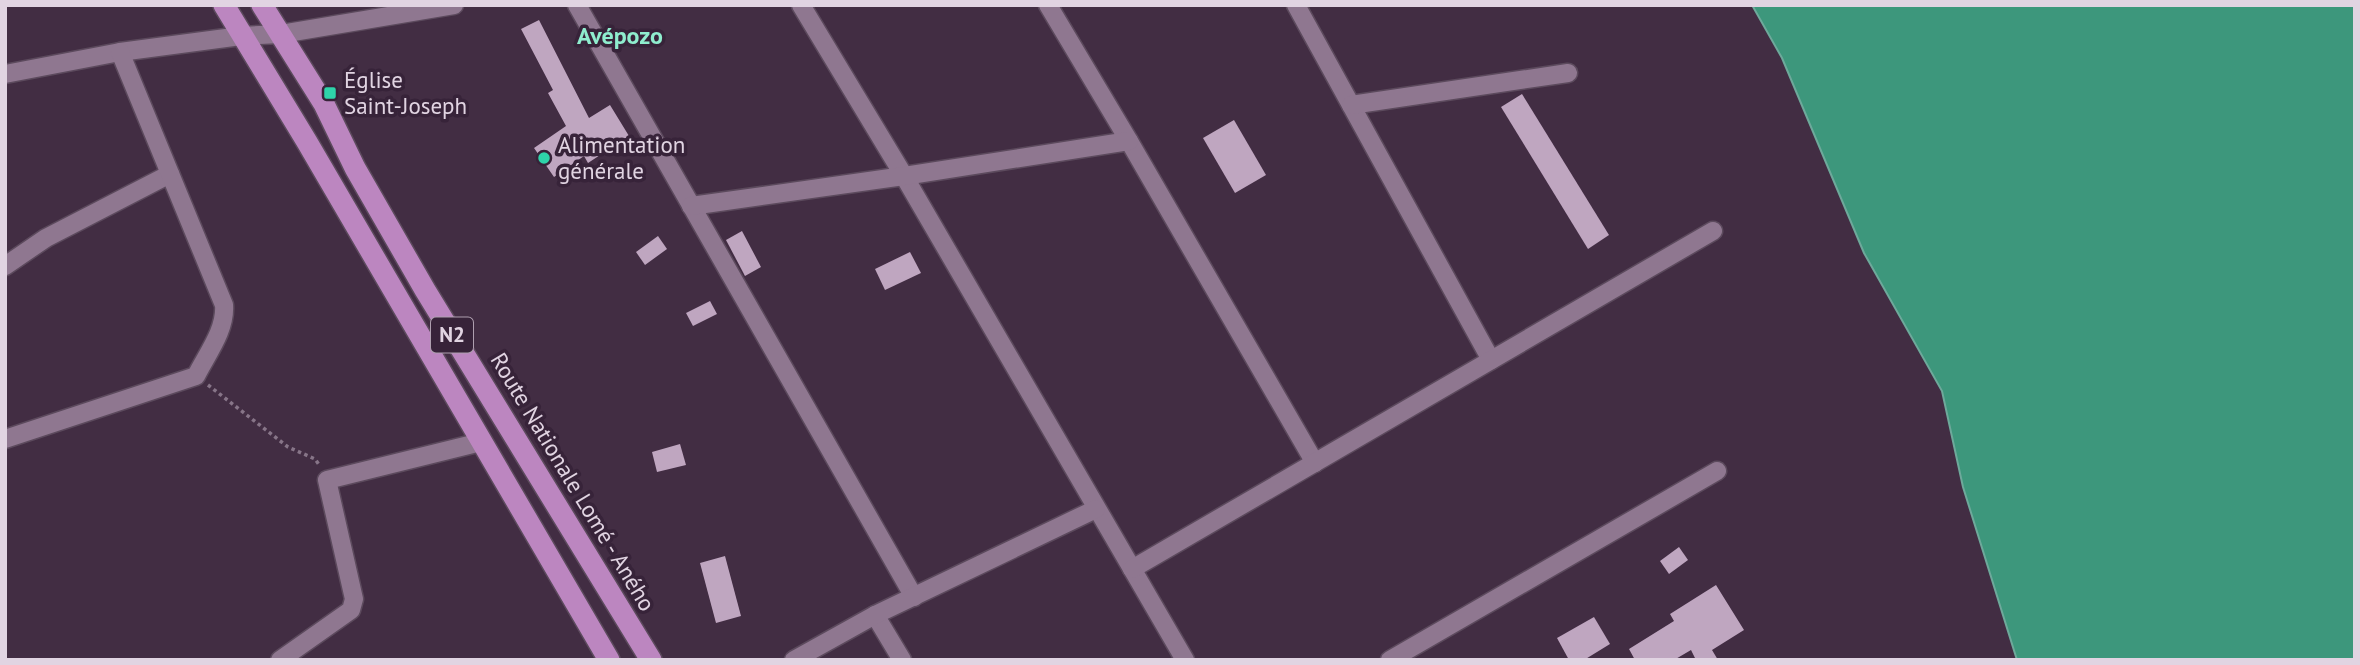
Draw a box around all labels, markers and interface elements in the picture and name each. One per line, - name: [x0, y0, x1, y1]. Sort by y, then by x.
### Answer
- district label: Avépozo: [577, 20, 663, 51]
- place label: Église Saint-Joseph: [344, 65, 467, 120]
- marker: Église Saint-Joseph: [322, 85, 338, 101]
- place label: Alimentation générale: [558, 130, 685, 185]
- marker: Alimentation générale: [536, 150, 552, 166]
- road number: N2: [431, 318, 473, 352]
- street label: Route Nationale Lomé - Aného: [485, 347, 662, 616]

